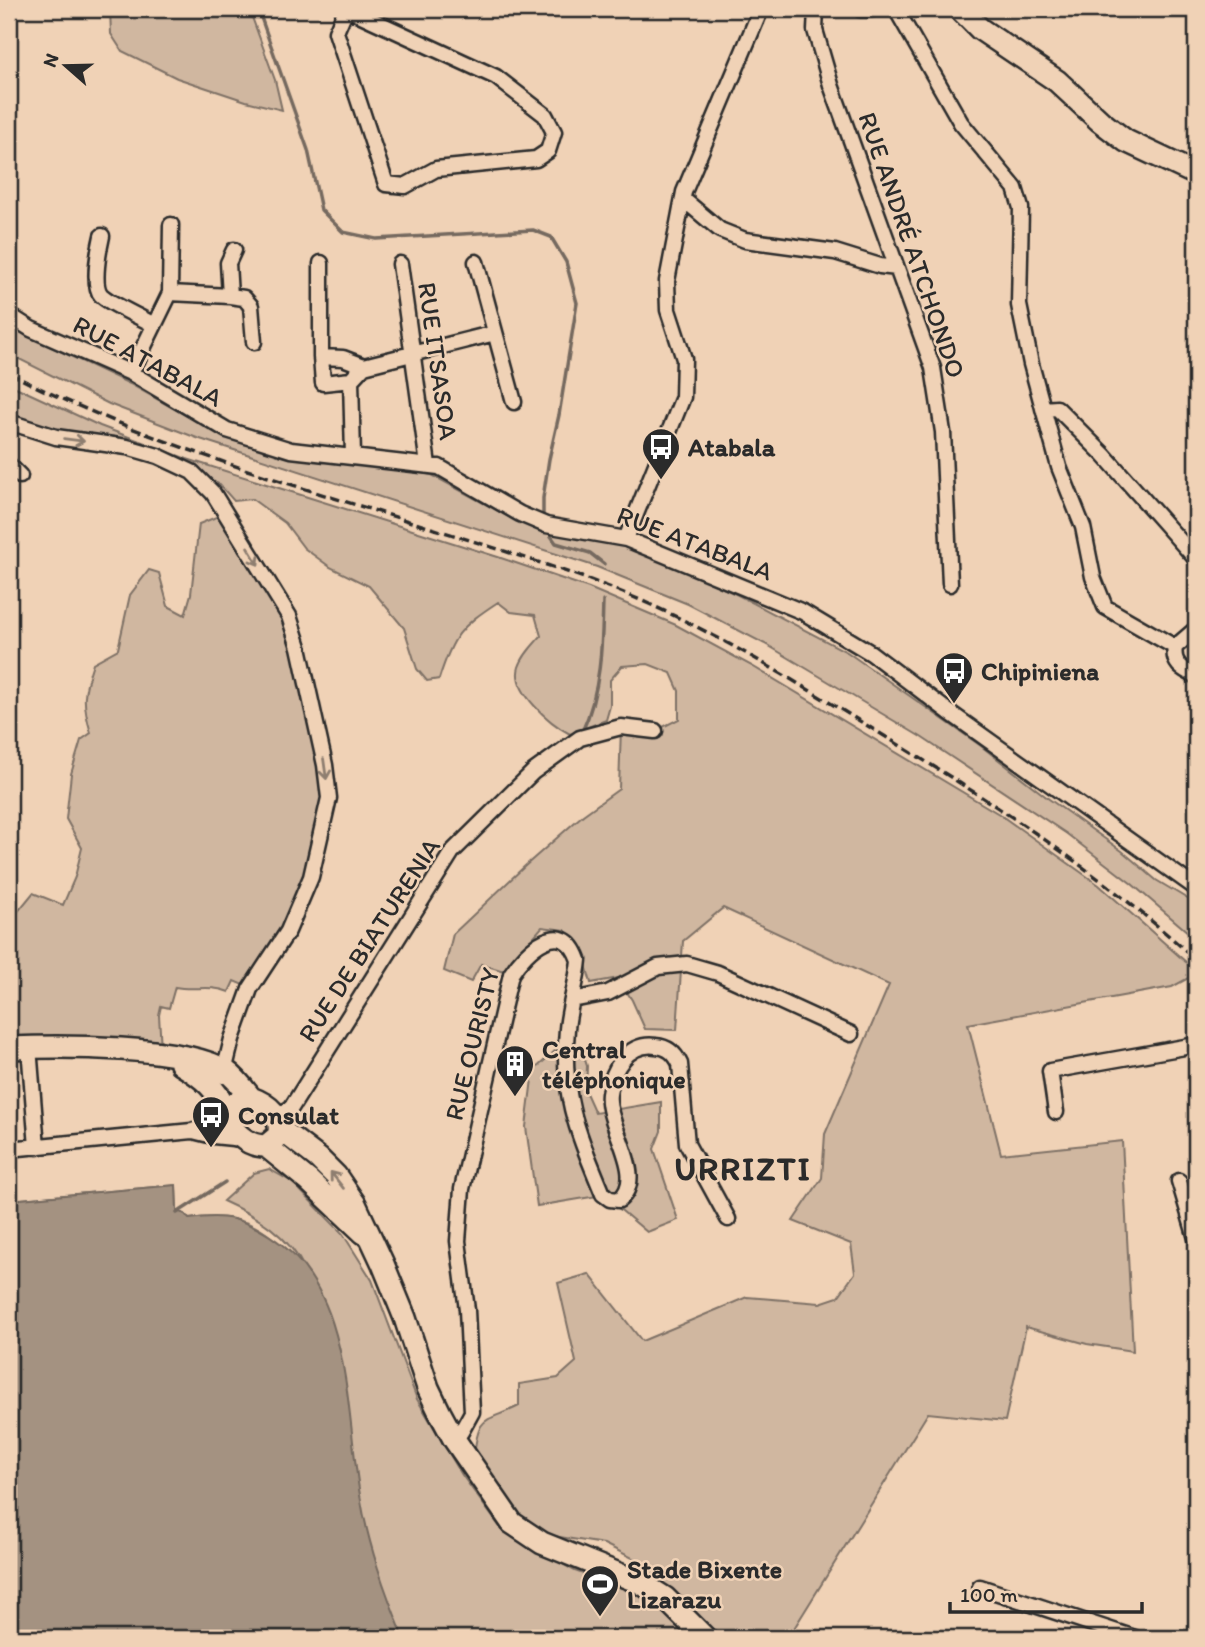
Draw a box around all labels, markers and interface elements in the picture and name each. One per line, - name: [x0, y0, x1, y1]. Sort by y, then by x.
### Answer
- north arrow: [32, 32, 102, 102]
- text: N: [37, 50, 63, 70]
- street label: RUE ANDRÉ ATCHONDO: [851, 108, 973, 382]
- street label: RUE ITSASOA: [411, 280, 465, 442]
- street label: RUE ATABALA: [68, 308, 229, 414]
- bus stop icon: Atabala: [640, 426, 682, 481]
- place label: Atabala: [687, 431, 776, 463]
- one-way arrow: [63, 434, 85, 447]
- street label: RUE ATABALA: [612, 499, 778, 588]
- one-way arrow: [246, 546, 260, 566]
- bus stop icon: Chipiniena: [933, 650, 975, 705]
- place label: Chipiniena: [981, 655, 1099, 687]
- one-way arrow: [319, 757, 332, 780]
- street label: RUE DE BIATURENIA: [291, 832, 447, 1048]
- street label: RUE OURISTY: [438, 964, 506, 1124]
- place label: Central téléphonique: [542, 1033, 686, 1095]
- building icon: Central téléphonique: [494, 1043, 536, 1098]
- bus stop icon: Consulat: [190, 1094, 232, 1149]
- place label: Consulat: [238, 1099, 339, 1131]
- district label: URRIZTI: [674, 1149, 812, 1188]
- one-way arrow: [330, 1171, 345, 1189]
- place label: Stade Bixente Lizarazu: [627, 1553, 782, 1615]
- sports icon: Stade Bixente Lizarazu: [579, 1563, 621, 1618]
- scale bar: [950, 1570, 1142, 1614]
- text: 100 m: [960, 1582, 1018, 1607]

